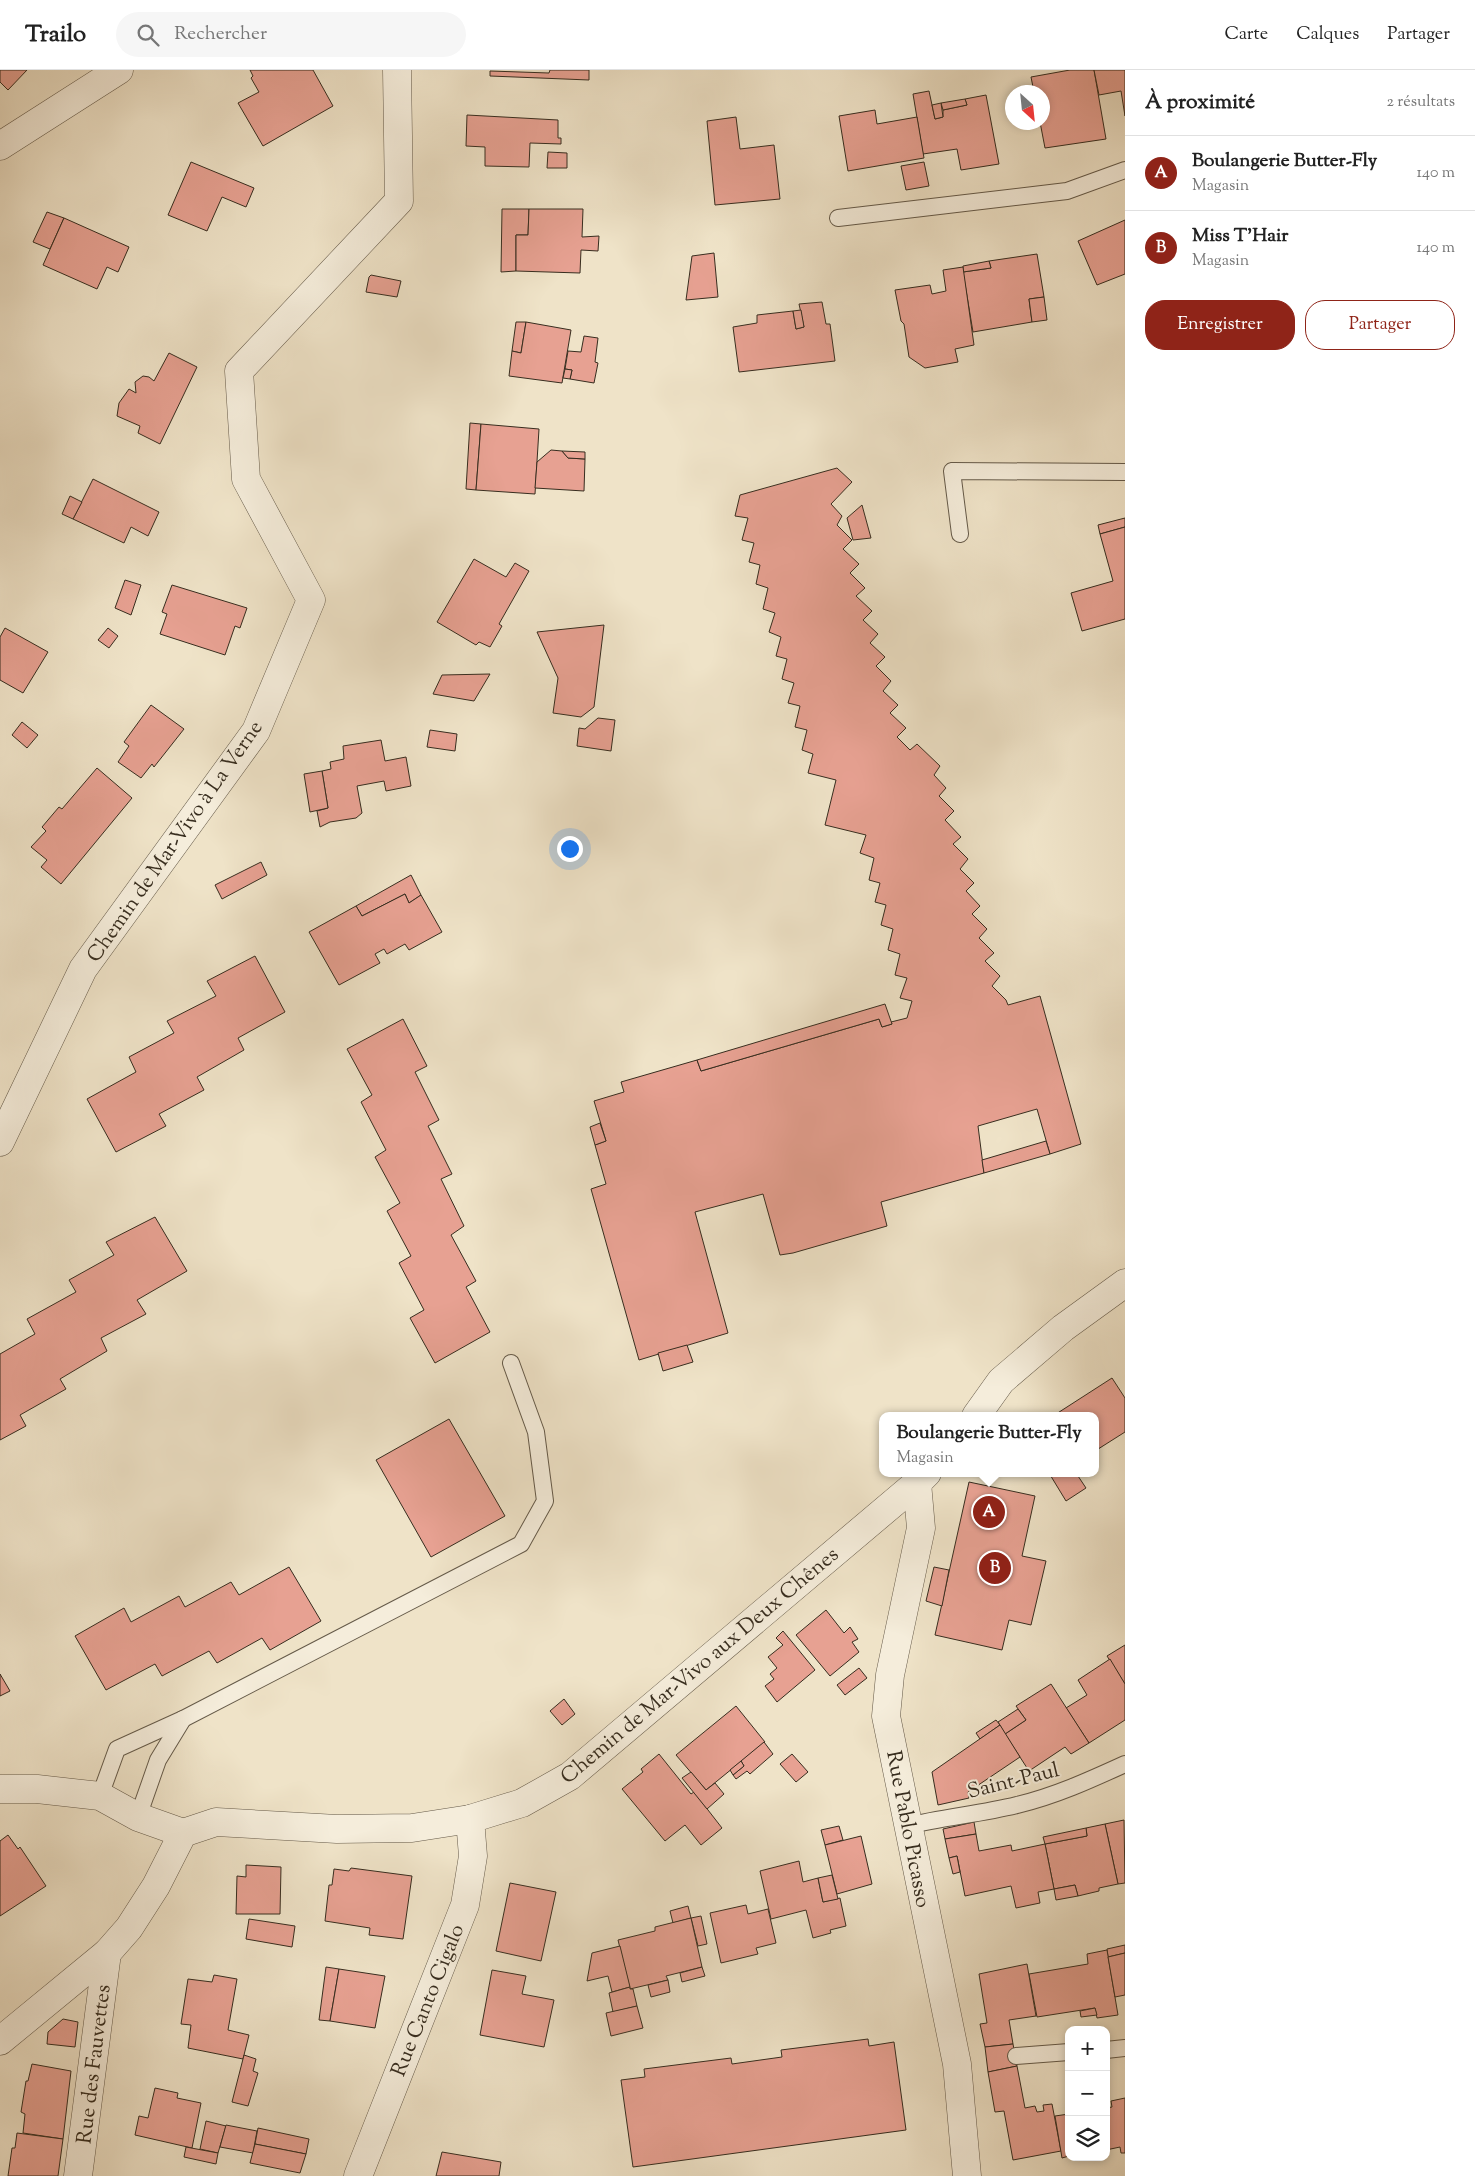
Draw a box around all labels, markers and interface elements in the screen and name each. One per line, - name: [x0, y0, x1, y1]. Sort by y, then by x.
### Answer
- search box: [116, 12, 466, 57]
- text: Trailo: [25, 18, 86, 52]
- icon: search: [134, 21, 162, 49]
- text: Rechercher: [174, 21, 267, 48]
- text: Carte: [1225, 22, 1268, 48]
- text: Calques: [1296, 22, 1359, 48]
- text: Partager: [1387, 22, 1450, 48]
- north arrow: [1005, 85, 1050, 130]
- text: À proximité: [1145, 88, 1255, 118]
- text: 2 résultats: [1386, 91, 1455, 114]
- text: Boulangerie Butter-Fly: [1192, 148, 1377, 175]
- text: A: [1155, 162, 1168, 185]
- text: 140 m: [1417, 162, 1455, 185]
- text: Magasin: [1192, 175, 1249, 198]
- text: Miss T’Hair: [1192, 223, 1288, 250]
- text: B: [1156, 237, 1166, 260]
- text: 140 m: [1417, 237, 1455, 260]
- text: Magasin: [1192, 250, 1249, 273]
- button: Enregistrer: [1145, 300, 1295, 350]
- button: Partager: [1305, 300, 1455, 350]
- street label: Chemin de Mar-Vivo à La Verne: [80, 715, 271, 969]
- your location: [557, 836, 583, 862]
- popup: [879, 1412, 1099, 1477]
- text: Boulangerie Butter-Fly: [896, 1420, 1082, 1447]
- text: Magasin: [896, 1447, 954, 1470]
- pin: A: [973, 1493, 1005, 1531]
- street label: Chemin de Mar-Vivo aux Deux Chênes: [555, 1541, 846, 1792]
- pin: B: [979, 1549, 1011, 1587]
- street label: Rue Pablo Picasso: [877, 1748, 937, 1910]
- street label: Saint-Paul: [964, 1756, 1063, 1808]
- street label: Rue Canto Cigalo: [385, 1920, 473, 2081]
- street label: Rue des Fauvettes: [70, 1983, 120, 2146]
- map controls: [1065, 2026, 1110, 2161]
- button: +: [1065, 2026, 1110, 2071]
- button: −: [1065, 2071, 1110, 2116]
- button: layers: [1065, 2116, 1110, 2161]

